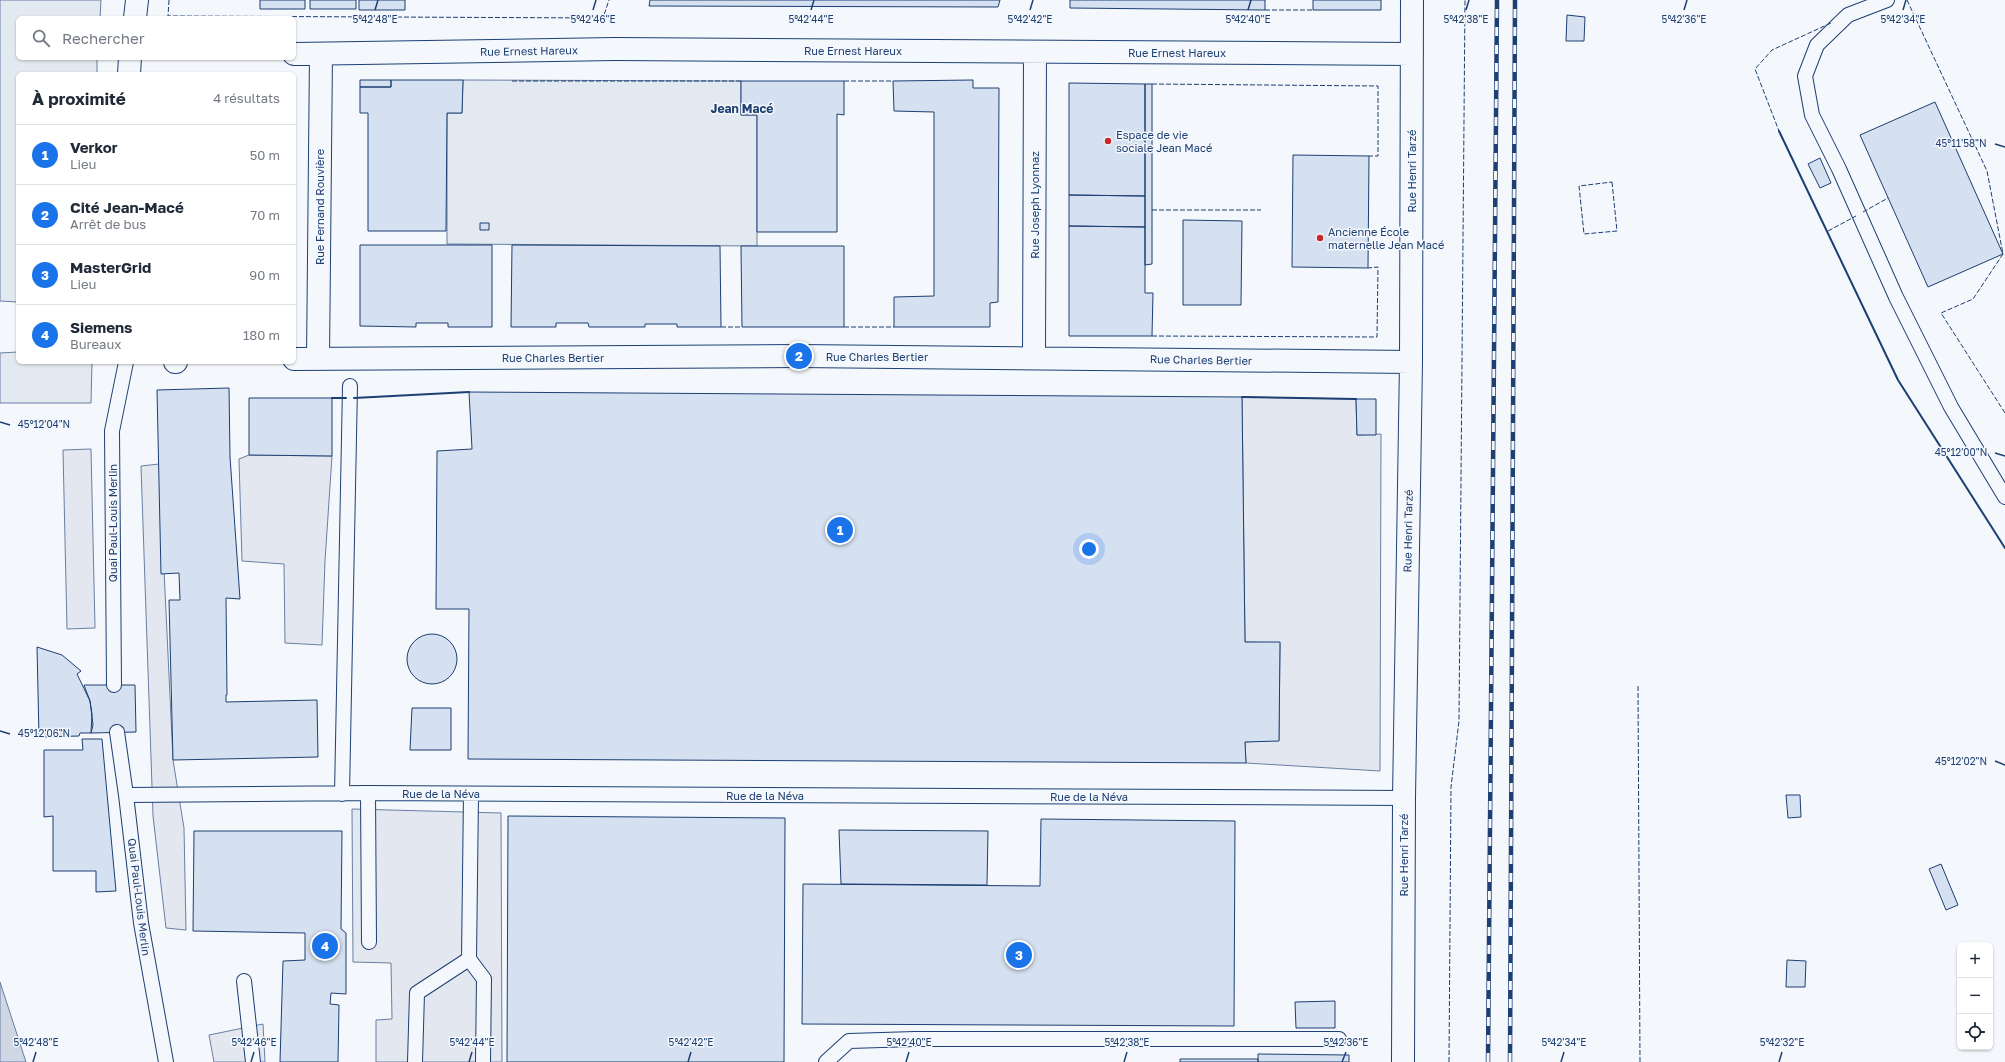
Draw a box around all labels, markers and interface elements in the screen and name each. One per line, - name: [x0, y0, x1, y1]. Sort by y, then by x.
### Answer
- text: 5°42'48"E: [352, 13, 398, 25]
- text: 5°42'46"E: [570, 13, 616, 25]
- text: 5°42'44"E: [788, 13, 834, 25]
- text: 5°42'42"E: [1008, 13, 1052, 25]
- text: 5°42'40"E: [1225, 13, 1271, 25]
- text: 5°42'38"E: [1444, 13, 1488, 25]
- text: 5°42'36"E: [1662, 13, 1706, 25]
- text: 5°42'34"E: [1881, 13, 1925, 25]
- search box: [16, 16, 296, 60]
- icon: search: [30, 27, 52, 49]
- text: Rechercher: [62, 29, 145, 47]
- street label: Rue Ernest Hareux: [480, 43, 578, 58]
- street label: Rue Ernest Hareux: [804, 44, 902, 57]
- street label: Rue Ernest Hareux: [1128, 46, 1226, 59]
- text: À proximité: [32, 88, 126, 109]
- text: 4 résultats: [213, 90, 280, 106]
- district label: Jean Macé: [711, 101, 773, 116]
- place label: Espace de vie sociale Jean Macé: [1116, 128, 1212, 154]
- street label: Rue Henri Tarzé: [1405, 130, 1418, 212]
- marker: Espace de vie sociale Jean Macé: [1103, 136, 1113, 146]
- text: 45°11'58"N: [1935, 137, 1987, 149]
- text: Verkor: [70, 138, 118, 156]
- text: 1: [42, 147, 48, 163]
- text: 50 m: [250, 147, 280, 163]
- street label: Rue Fernand Rouvière: [313, 149, 326, 265]
- street label: Rue Joseph Lyonnaz: [1028, 151, 1041, 259]
- text: Lieu: [70, 156, 96, 172]
- text: Cité Jean-Macé: [70, 198, 184, 216]
- text: 2: [41, 207, 49, 223]
- text: 70 m: [250, 207, 280, 223]
- text: Arrêt de bus: [70, 216, 146, 232]
- place label: Ancienne École maternelle Jean Macé: [1328, 225, 1444, 251]
- marker: Ancienne École maternelle Jean Macé: [1315, 233, 1325, 243]
- text: MasterGrid: [70, 258, 151, 276]
- text: 3: [41, 267, 49, 283]
- text: 90 m: [249, 267, 280, 283]
- text: Lieu: [70, 276, 96, 292]
- text: Siemens: [70, 318, 132, 336]
- text: 4: [41, 327, 49, 343]
- text: 180 m: [243, 327, 280, 343]
- text: Bureaux: [70, 336, 121, 352]
- pin: 2: [786, 341, 812, 371]
- street label: Rue Charles Bertier: [826, 350, 929, 363]
- street label: Rue Charles Bertier: [502, 351, 605, 364]
- street label: Rue Charles Bertier: [1150, 352, 1253, 367]
- text: 45°12'04"N: [18, 418, 70, 430]
- text: 45°12'00"N: [1935, 446, 1987, 458]
- street label: Quai Paul-Louis Merlin: [106, 464, 119, 582]
- street label: Rue Henri Tarzé: [1400, 489, 1415, 573]
- pin: 1: [827, 515, 853, 545]
- your location: [1079, 539, 1099, 559]
- text: 45°12'06"N: [18, 727, 70, 739]
- text: 45°12'02"N: [1935, 755, 1987, 767]
- street label: Rue de la Néva: [402, 787, 480, 800]
- street label: Rue de la Néva: [726, 789, 804, 802]
- street label: Rue de la Néva: [1050, 790, 1128, 803]
- street label: Rue Henri Tarzé: [1397, 814, 1410, 896]
- street label: Quai Paul-Louis Merlin: [126, 837, 153, 956]
- pin: 4: [312, 931, 338, 961]
- pin: 3: [1006, 940, 1032, 970]
- map controls: [1957, 942, 1993, 1050]
- button: +: [1957, 942, 1993, 978]
- button: −: [1957, 978, 1993, 1014]
- button: locate: [1957, 1014, 1993, 1050]
- text: 5°42'48"E: [13, 1036, 59, 1048]
- text: 5°42'46"E: [231, 1036, 277, 1048]
- text: 5°42'44"E: [449, 1036, 495, 1048]
- text: 5°42'42"E: [669, 1036, 713, 1048]
- text: 5°42'40"E: [886, 1036, 932, 1048]
- text: 5°42'38"E: [1105, 1036, 1149, 1048]
- text: 5°42'36"E: [1324, 1036, 1368, 1048]
- text: 5°42'34"E: [1542, 1036, 1586, 1048]
- text: 5°42'32"E: [1760, 1036, 1804, 1048]

